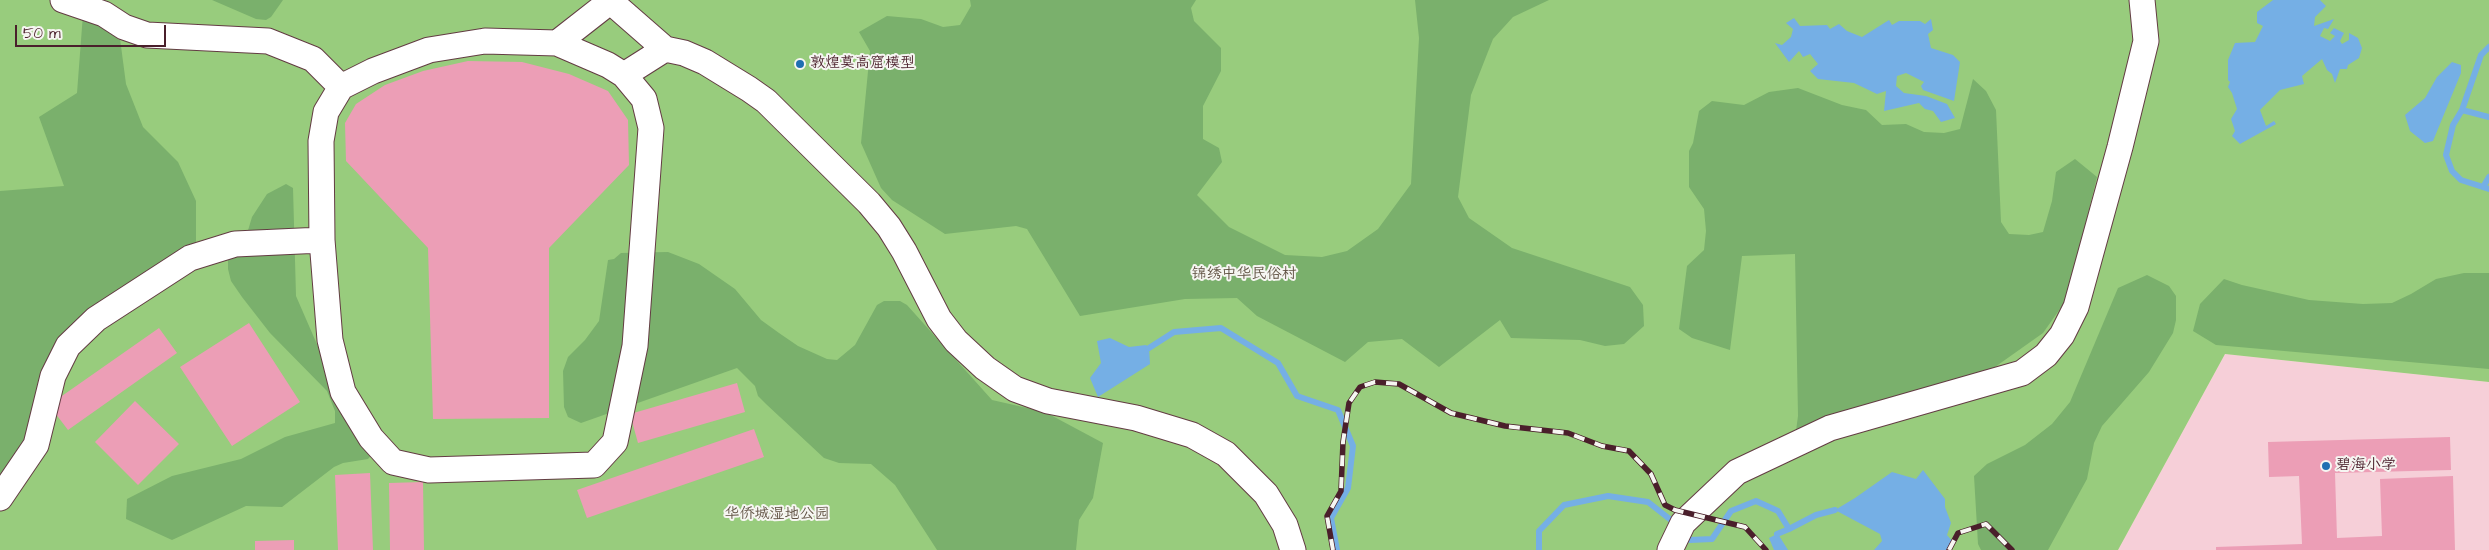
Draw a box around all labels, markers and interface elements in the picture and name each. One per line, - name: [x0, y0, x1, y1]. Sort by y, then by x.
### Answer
- scale bar: [18, 15, 169, 47]
- text: 50 m: [23, 23, 61, 44]
- place label: 敦煌莫高窟模型: [810, 55, 915, 73]
- marker: 敦煌莫高窟模型: [794, 58, 806, 70]
- park label: 锦绣中华民俗村: [1192, 266, 1296, 284]
- place label: 碧海小学: [2336, 457, 2396, 475]
- marker: 碧海小学: [2320, 460, 2332, 472]
- park label: 华侨城湿地公园: [725, 506, 829, 524]

